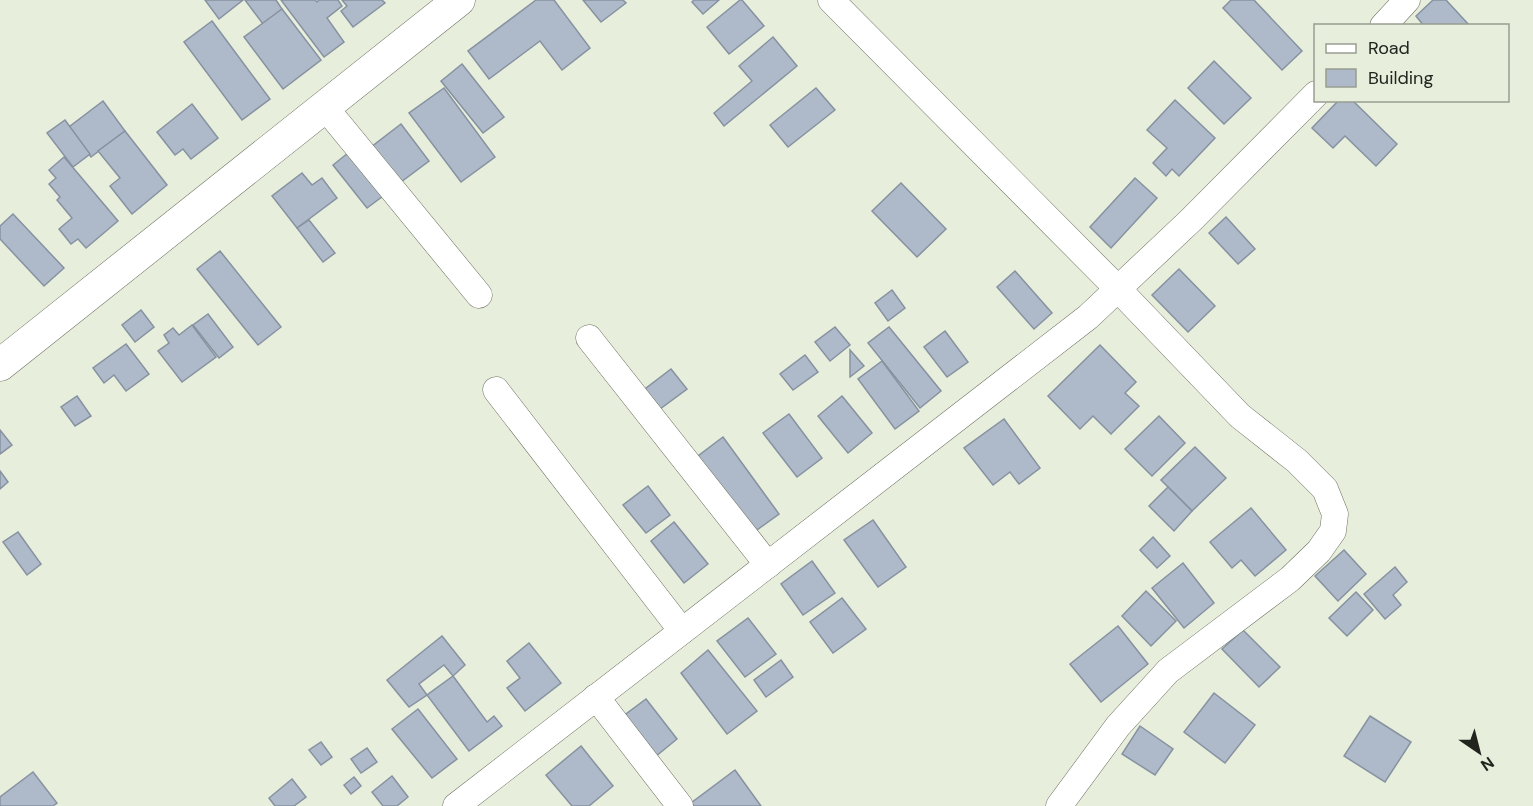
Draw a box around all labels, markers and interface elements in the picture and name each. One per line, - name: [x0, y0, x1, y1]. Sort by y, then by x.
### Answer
- legend: [1314, 24, 1509, 102]
- text: Road: [1368, 36, 1410, 60]
- text: Building: [1368, 66, 1433, 90]
- north arrow: [1449, 722, 1509, 782]
- text: N: [1477, 752, 1498, 776]

